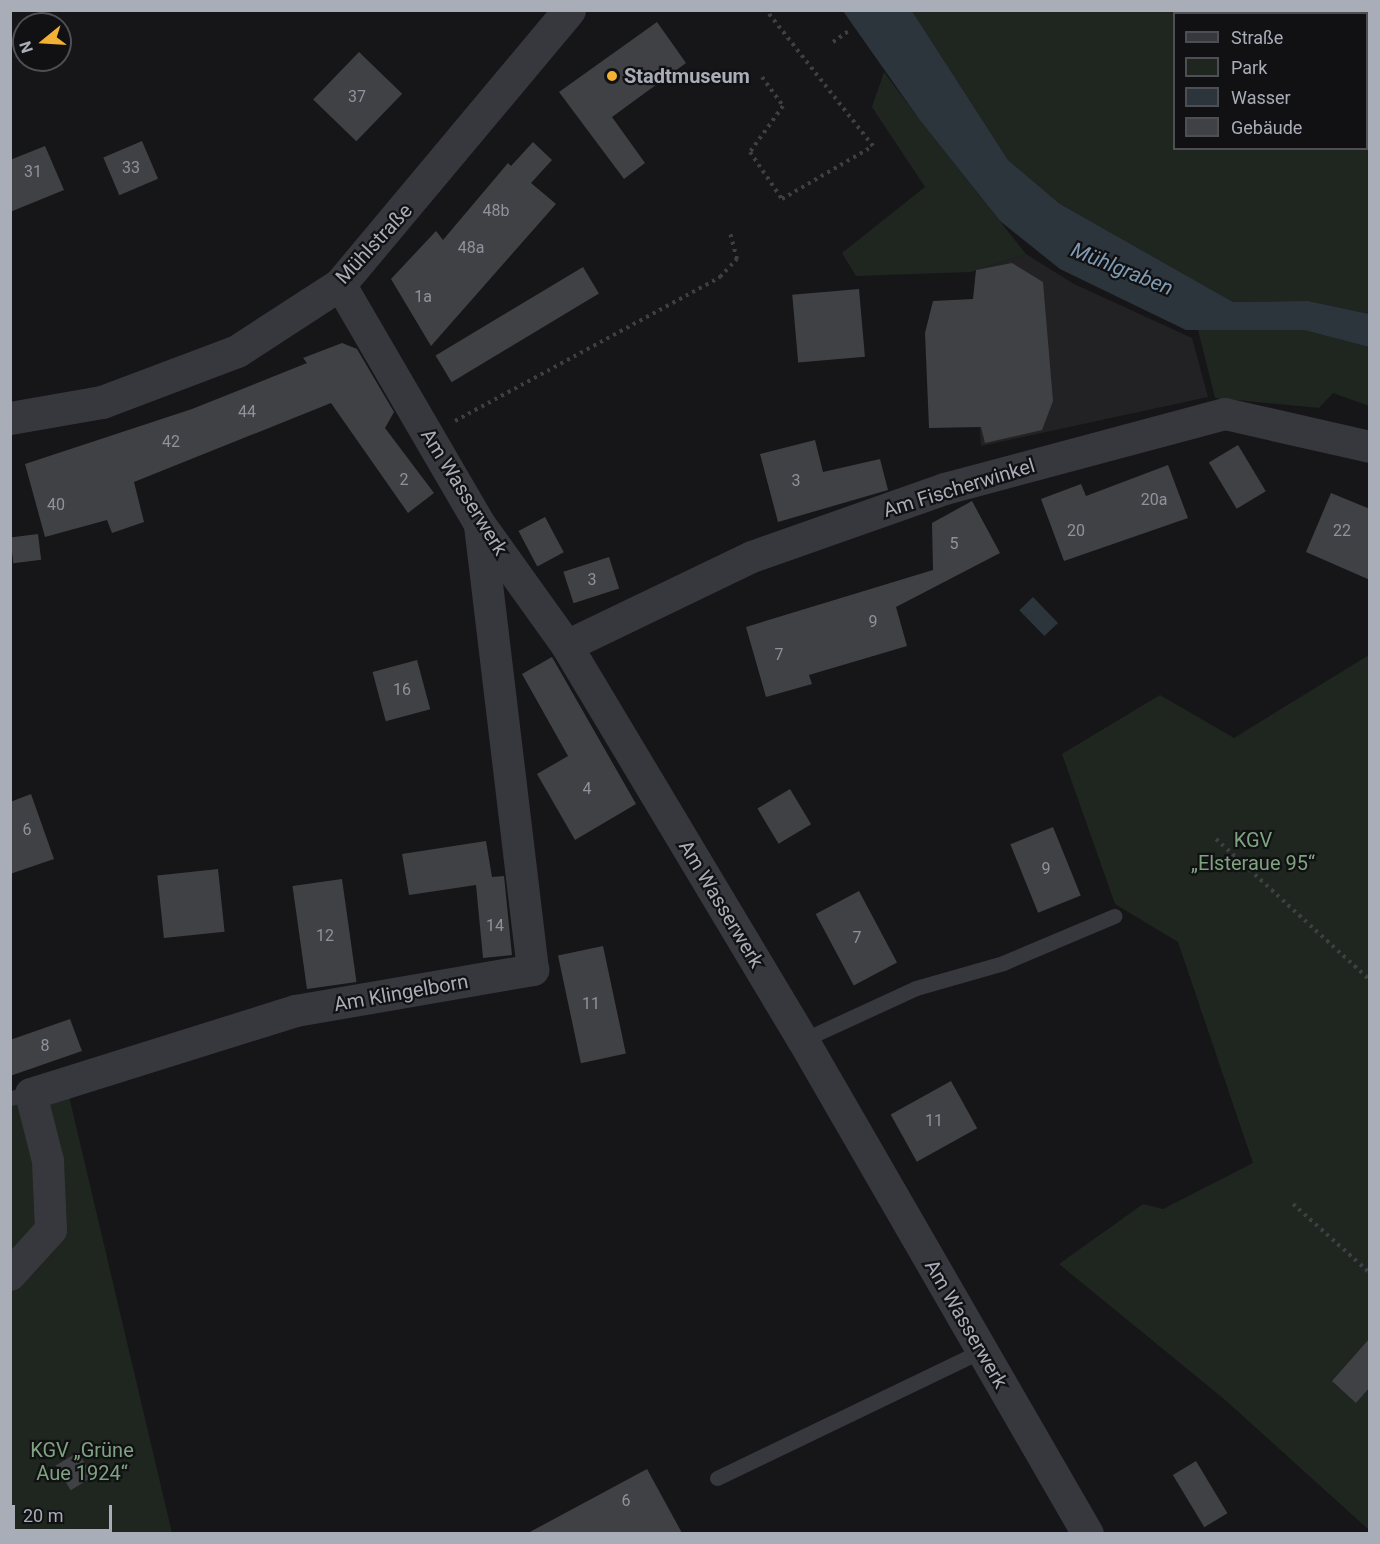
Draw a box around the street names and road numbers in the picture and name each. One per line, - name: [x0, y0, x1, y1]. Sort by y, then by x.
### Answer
- street label: Mühlstraße: [331, 199, 417, 289]
- street label: Am Wasserwerk: [416, 424, 512, 560]
- street label: Am Fischerwinkel: [880, 454, 1038, 522]
- street label: Am Wasserwerk: [673, 836, 769, 972]
- street label: Am Klingelborn: [332, 969, 470, 1017]
- street label: Am Wasserwerk: [919, 1255, 1013, 1393]

